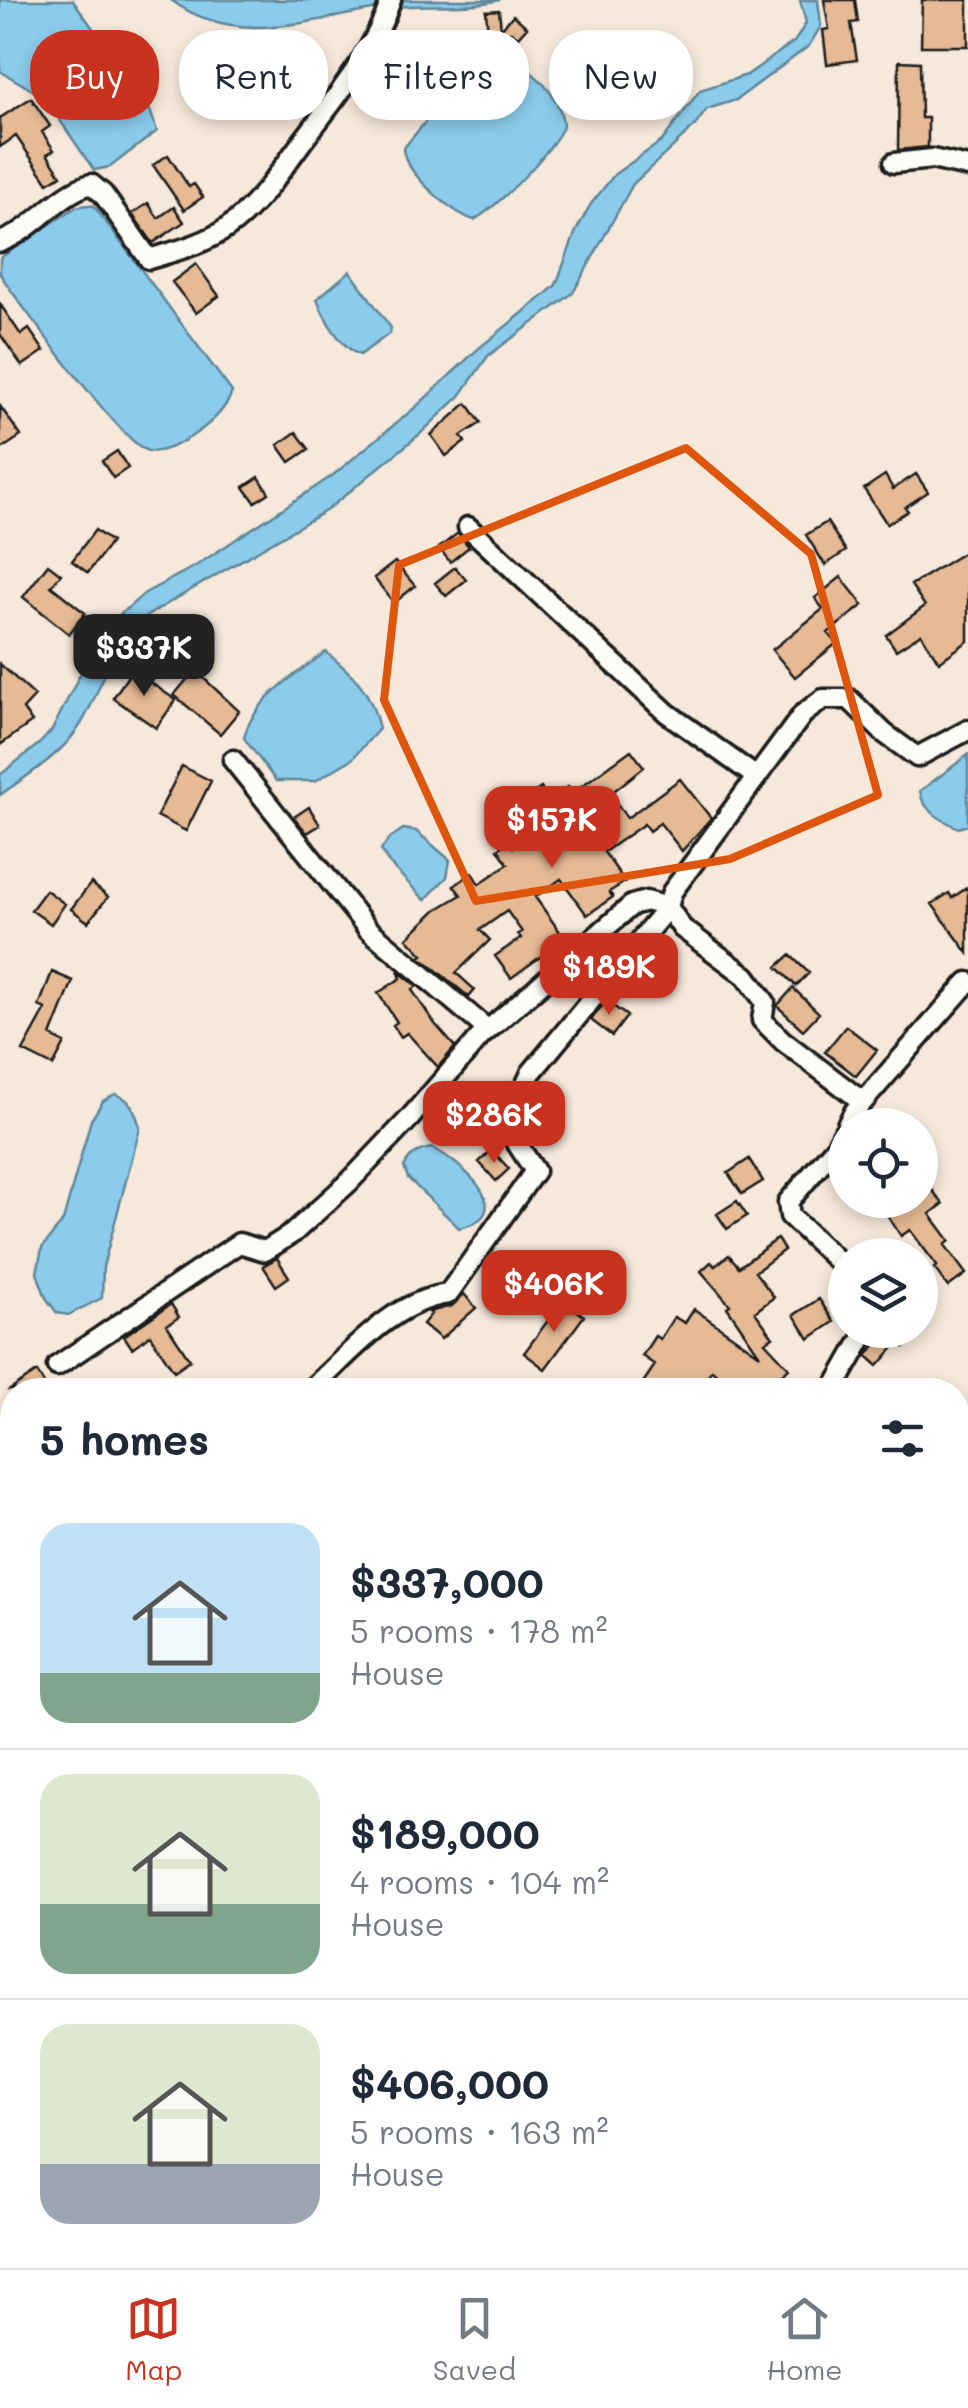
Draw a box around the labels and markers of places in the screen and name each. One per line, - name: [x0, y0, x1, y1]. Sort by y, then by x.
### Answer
- pin: $337K: [74, 614, 214, 699]
- pin: $157K: [482, 786, 622, 871]
- pin: $189K: [539, 933, 679, 1018]
- pin: $286K: [424, 1081, 564, 1166]
- pin: $406K: [484, 1250, 624, 1335]

